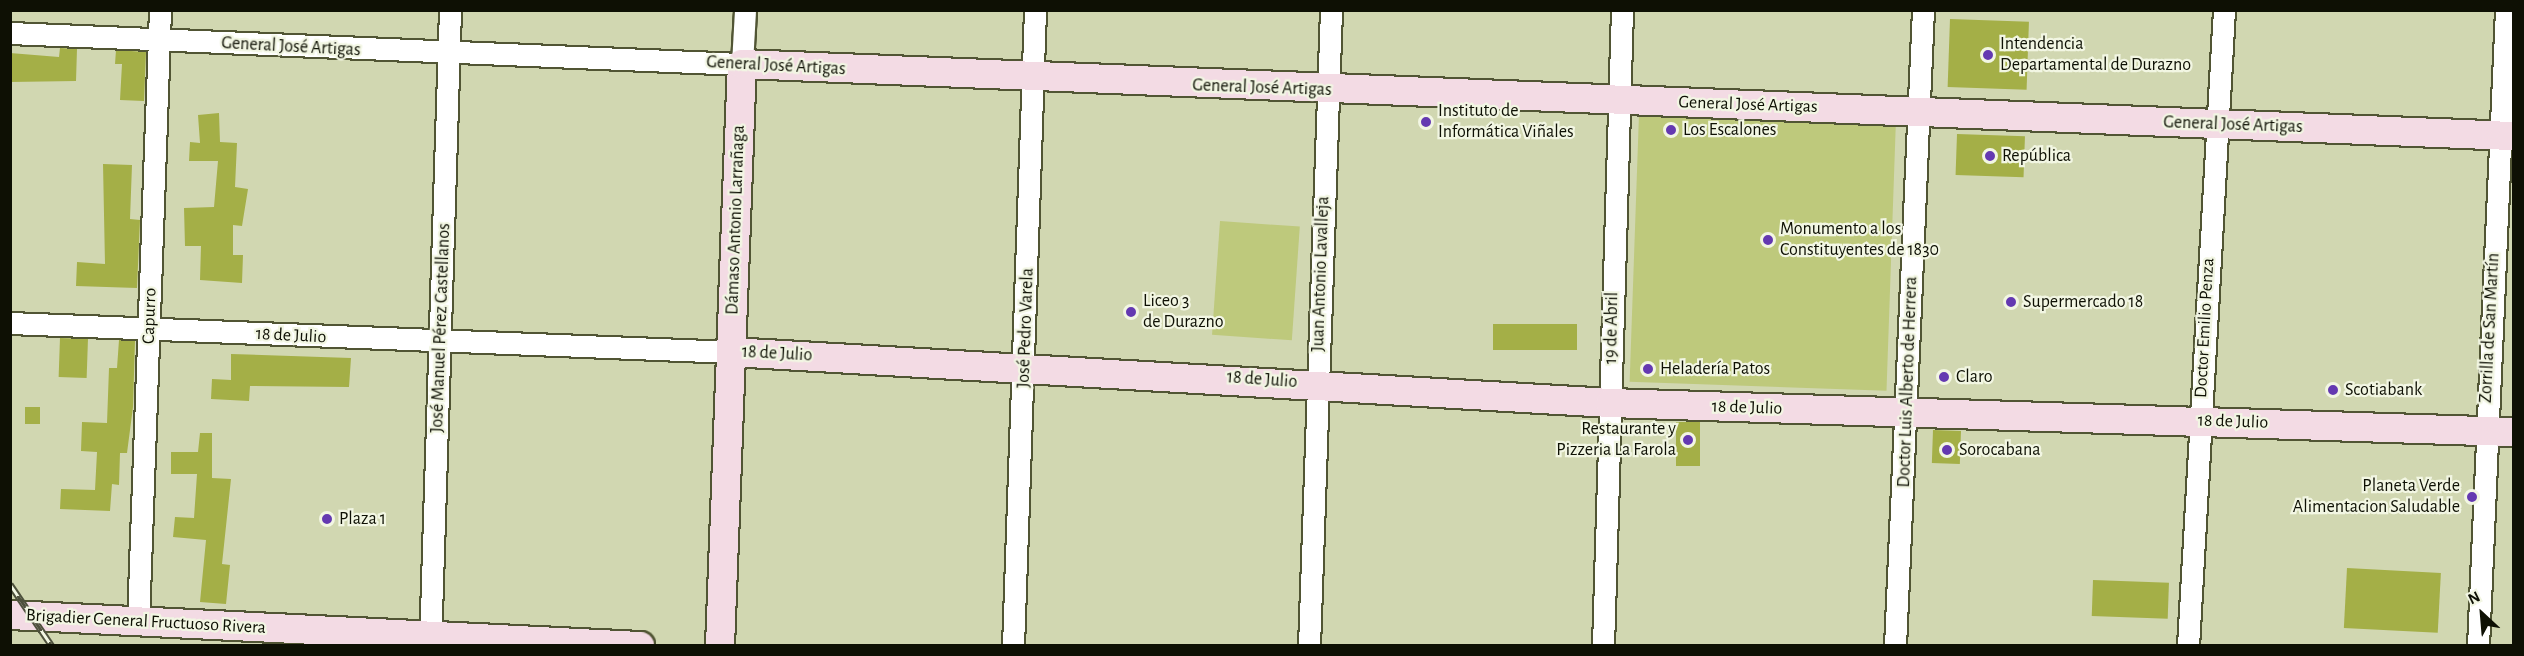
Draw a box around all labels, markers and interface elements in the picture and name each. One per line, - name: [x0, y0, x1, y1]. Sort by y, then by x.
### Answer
- street label: General José Artigas: [221, 33, 361, 61]
- place label: Intendencia Departamental de Durazno: [2000, 34, 2191, 76]
- marker: Intendencia Departamental de Durazno: [1981, 48, 1995, 62]
- street label: General José Artigas: [706, 52, 846, 80]
- street label: General José Artigas: [1192, 75, 1332, 101]
- street label: General José Artigas: [1678, 92, 1818, 118]
- place label: Instituto de Informática Viñales: [1438, 101, 1574, 144]
- street label: General José Artigas: [2163, 112, 2303, 138]
- marker: Instituto de Informática Viñales: [1419, 115, 1433, 129]
- place label: Los Escalones: [1683, 119, 1776, 141]
- marker: Los Escalones: [1664, 123, 1678, 137]
- street label: Dámaso Antonio Larrañaga: [722, 125, 750, 315]
- place label: República: [2002, 145, 2071, 167]
- marker: República: [1983, 149, 1997, 163]
- street label: Juan Antonio Lavalleja: [1307, 196, 1335, 352]
- place label: Monumento a los Constituyentes de 1830: [1780, 219, 1939, 262]
- street label: José Manuel Pérez Castellanos: [427, 223, 455, 433]
- marker: Monumento a los Constituyentes de 1830: [1761, 233, 1775, 247]
- street label: Zorrilla de San Martín: [2475, 252, 2505, 404]
- street label: Doctor Emilio Penza: [2191, 257, 2219, 399]
- street label: José Pedro Varela: [1013, 268, 1039, 388]
- street label: Doctor Luis Alberto de Herrera: [1894, 276, 1922, 488]
- street label: Capurro: [138, 287, 162, 345]
- place label: Liceo 3 de Durazno: [1143, 291, 1224, 334]
- place label: Supermercado 18: [2023, 291, 2143, 313]
- street label: 19 de Abril: [1601, 292, 1623, 364]
- marker: Supermercado 18: [2004, 295, 2018, 309]
- marker: Liceo 3 de Durazno: [1124, 305, 1138, 319]
- street label: 18 de Julio: [255, 323, 327, 349]
- street label: 18 de Julio: [741, 341, 813, 367]
- place label: Heladería Patos: [1660, 358, 1770, 380]
- marker: Heladería Patos: [1641, 362, 1655, 376]
- place label: Claro: [1956, 366, 1993, 388]
- street label: 18 de Julio: [1226, 367, 1298, 393]
- marker: Claro: [1937, 370, 1951, 384]
- place label: Scotiabank: [2345, 379, 2422, 401]
- marker: Scotiabank: [2326, 383, 2340, 397]
- street label: 18 de Julio: [1711, 396, 1783, 420]
- street label: 18 de Julio: [2197, 410, 2269, 434]
- place label: Restaurante y Pizzeria La Farola: [1556, 419, 1676, 462]
- marker: Restaurante y Pizzeria La Farola: [1681, 433, 1695, 447]
- place label: Sorocabana: [1959, 439, 2040, 461]
- marker: Sorocabana: [1940, 443, 1954, 457]
- place label: Planeta Verde Alimentacion Saludable: [2293, 476, 2460, 518]
- marker: Planeta Verde Alimentacion Saludable: [2465, 490, 2479, 504]
- place label: Plaza 1: [339, 508, 386, 530]
- marker: Plaza 1: [320, 512, 334, 526]
- north arrow: [2452, 584, 2512, 644]
- text: N: [2466, 588, 2483, 607]
- street label: Brigadier General Fructuoso Rivera: [26, 605, 266, 639]

